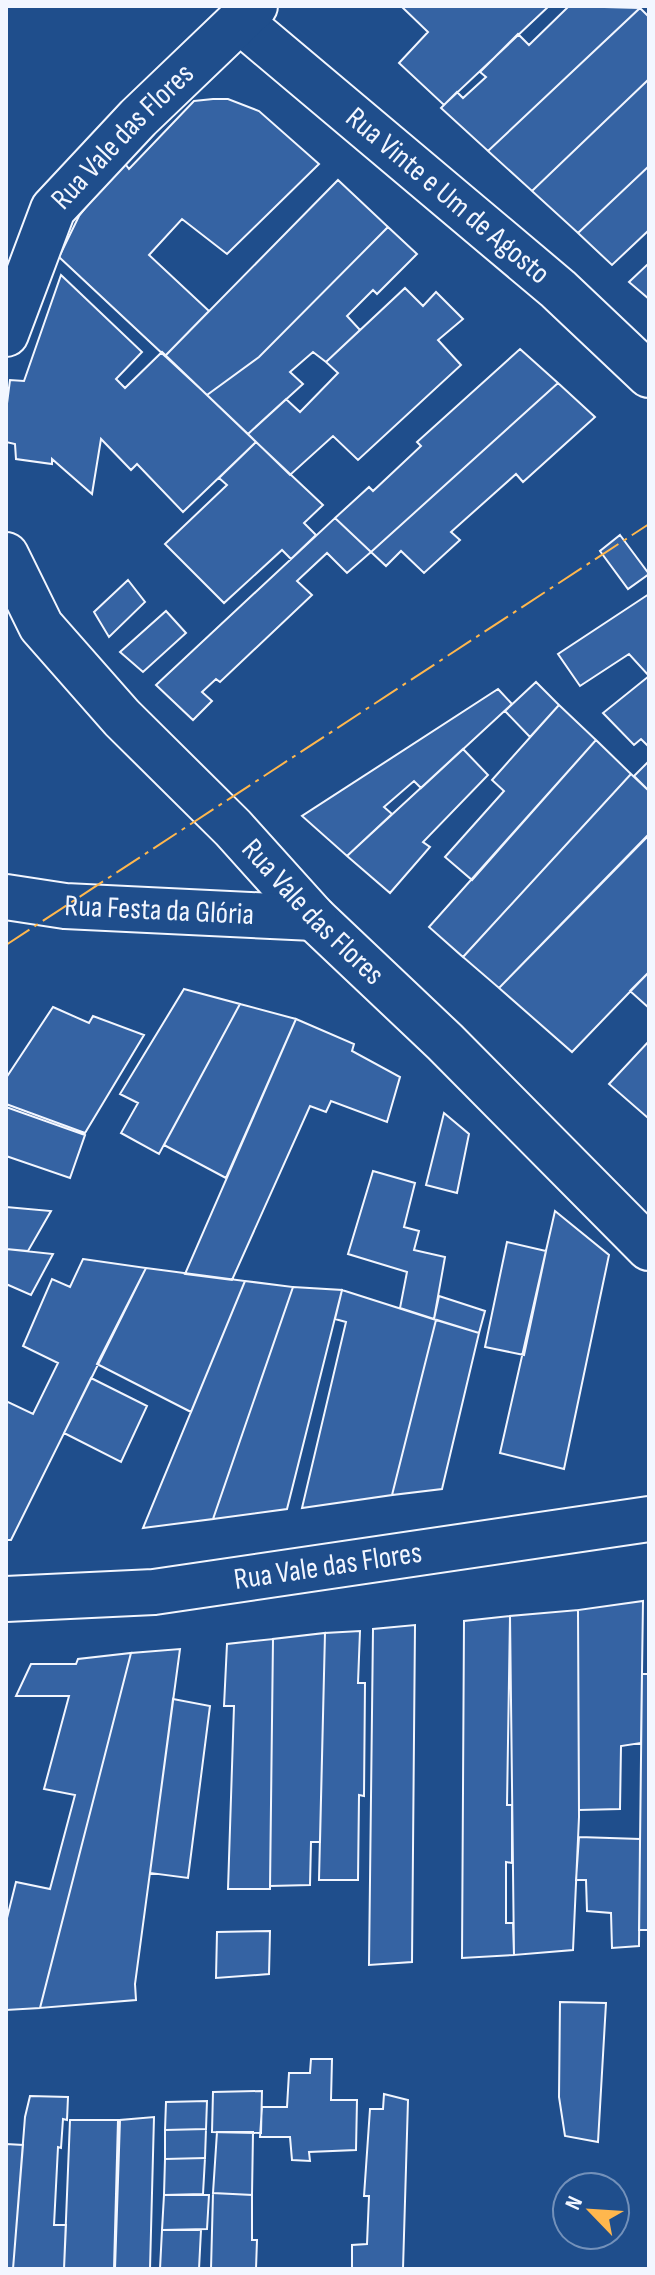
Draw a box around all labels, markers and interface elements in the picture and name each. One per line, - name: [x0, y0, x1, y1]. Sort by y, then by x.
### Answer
- street label: Rua Vale das Flores: [44, 56, 201, 217]
- street label: Rua Vinte e Um de Agosto: [338, 100, 557, 292]
- street label: Rua Vale das Flores: [234, 832, 391, 993]
- street label: Rua Festa da Glória: [64, 888, 255, 933]
- street label: Rua Vale das Flores: [232, 1535, 424, 1598]
- north arrow: [551, 2171, 631, 2251]
- text: N: [560, 2192, 589, 2214]

